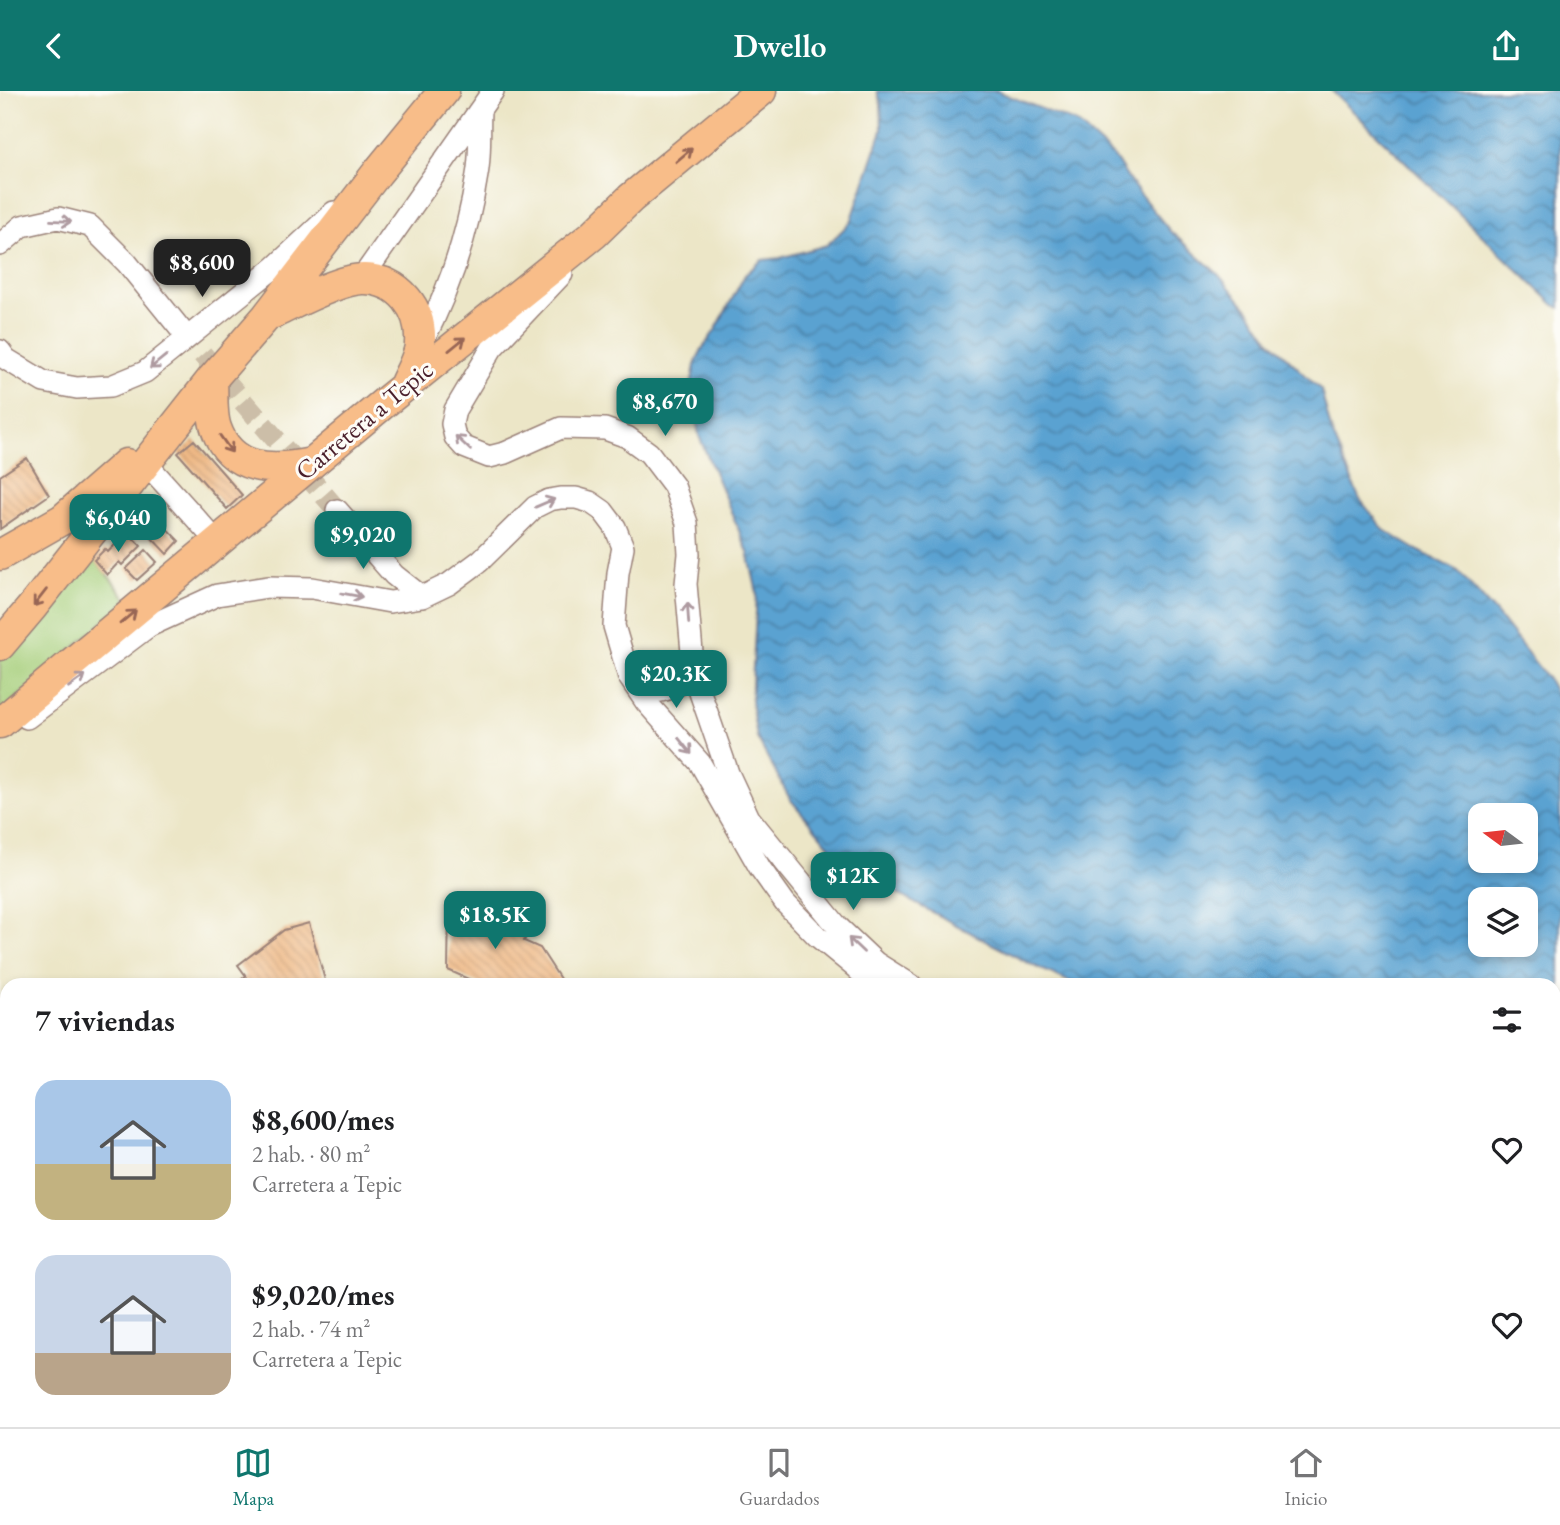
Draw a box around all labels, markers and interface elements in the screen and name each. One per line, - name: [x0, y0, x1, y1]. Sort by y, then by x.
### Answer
- text: Dwello: [733, 25, 827, 67]
- icon: back: [35, 27, 73, 65]
- icon: share: [1487, 27, 1525, 65]
- one-way arrow: [674, 147, 692, 162]
- one-way arrow: [49, 214, 72, 227]
- pin: $8,600: [145, 239, 259, 299]
- text: $8,600: [170, 247, 234, 277]
- one-way arrow: [447, 336, 466, 351]
- street label: Carretera a Tepic: [288, 352, 440, 488]
- one-way arrow: [150, 354, 168, 369]
- pin: $8,670: [608, 379, 722, 438]
- text: $8,670: [633, 386, 697, 416]
- one-way arrow: [218, 433, 233, 453]
- one-way arrow: [455, 435, 473, 452]
- pin: $6,040: [61, 495, 175, 554]
- one-way arrow: [534, 496, 556, 509]
- text: $6,040: [86, 502, 150, 532]
- pin: $9,020: [306, 511, 420, 571]
- text: $9,020: [331, 519, 395, 549]
- one-way arrow: [33, 588, 48, 607]
- one-way arrow: [340, 589, 363, 602]
- one-way arrow: [681, 602, 694, 625]
- one-way arrow: [118, 609, 136, 625]
- pin: $20.3K: [619, 651, 733, 710]
- text: $20.3K: [641, 658, 711, 688]
- one-way arrow: [68, 673, 86, 688]
- one-way arrow: [678, 736, 693, 754]
- north arrow: [1468, 803, 1538, 873]
- map controls: [1468, 803, 1538, 957]
- pin: $12K: [812, 853, 894, 912]
- text: $12K: [827, 860, 879, 890]
- button: layers: [1468, 887, 1538, 957]
- pin: $18.5K: [438, 891, 552, 951]
- text: $18.5K: [460, 899, 530, 929]
- one-way arrow: [848, 936, 865, 953]
- text: 7 viviendas: [35, 1001, 175, 1040]
- icon: filters: [1488, 1001, 1526, 1039]
- text: $8,600/mes: [252, 1100, 395, 1139]
- icon: home: [91, 1108, 175, 1192]
- icon: heart: [1488, 1131, 1526, 1169]
- text: 2 hab. · 80 m²: [252, 1139, 371, 1169]
- text: Carretera a Tepic: [252, 1169, 402, 1199]
- text: $9,020/mes: [252, 1275, 395, 1314]
- icon: home: [91, 1283, 175, 1367]
- icon: heart: [1488, 1306, 1526, 1344]
- text: 2 hab. · 74 m²: [252, 1314, 371, 1344]
- text: Carretera a Tepic: [252, 1344, 402, 1374]
- tab: Mapa: [233, 1444, 274, 1511]
- tab: Guardados: [739, 1444, 819, 1511]
- tab: Inicio: [1284, 1444, 1327, 1511]

